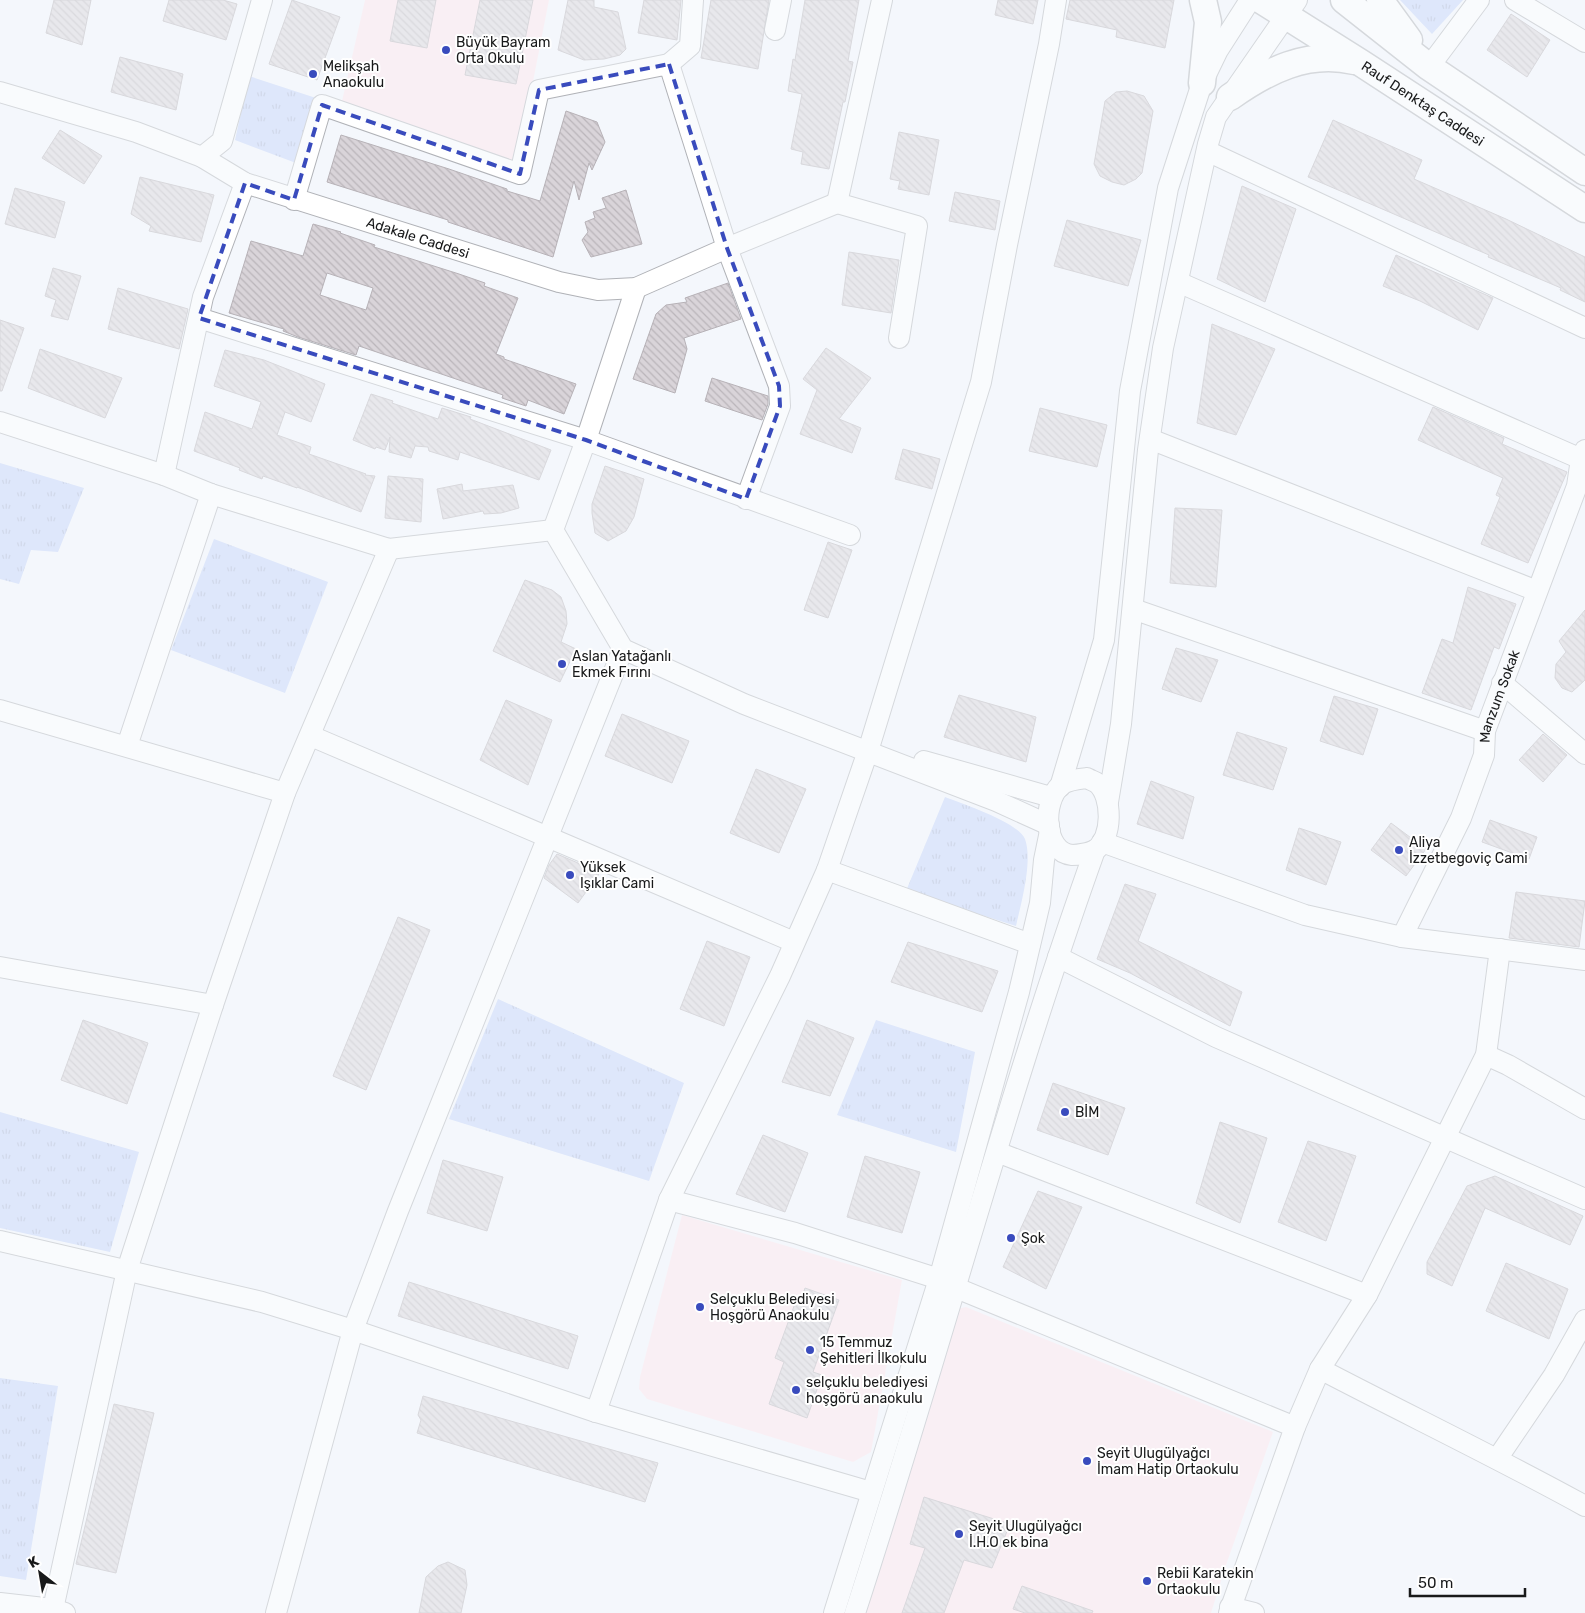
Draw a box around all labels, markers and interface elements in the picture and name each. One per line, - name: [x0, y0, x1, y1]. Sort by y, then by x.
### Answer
- place label: Büyük Bayram Orta Okulu: [456, 34, 550, 67]
- marker: Büyük Bayram Orta Okulu: [440, 44, 452, 56]
- place label: Melikşah Anaokulu: [323, 58, 384, 91]
- street label: Rauf Denktaş Caddesi: [1358, 58, 1487, 150]
- marker: Melikşah Anaokulu: [307, 68, 319, 80]
- street label: Adakale Caddesi: [364, 214, 471, 262]
- street label: Manzum Sokak: [1477, 647, 1524, 743]
- place label: Aslan Yatağanlı Ekmek Fırını: [572, 648, 671, 681]
- marker: Aslan Yatağanlı Ekmek Fırını: [556, 658, 568, 670]
- place label: Aliya İzzetbegoviç Cami: [1409, 834, 1528, 867]
- marker: Aliya İzzetbegoviç Cami: [1393, 844, 1405, 856]
- place label: Yüksek Işıklar Cami: [580, 859, 654, 892]
- marker: Yüksek Işıklar Cami: [564, 869, 576, 881]
- place label: BİM: [1075, 1104, 1099, 1121]
- marker: BİM: [1059, 1106, 1071, 1118]
- place label: Şok: [1021, 1230, 1046, 1247]
- marker: Şok: [1005, 1232, 1017, 1244]
- place label: Selçuklu Belediyesi Hoşgörü Anaokulu: [710, 1291, 835, 1324]
- marker: Selçuklu Belediyesi Hoşgörü Anaokulu: [694, 1301, 706, 1313]
- place label: 15 Temmuz Şehitleri İlkokulu: [820, 1334, 927, 1367]
- marker: 15 Temmuz Şehitleri İlkokulu: [804, 1344, 816, 1356]
- place label: selçuklu belediyesi hoşgörü anaokulu: [806, 1374, 928, 1407]
- marker: selçuklu belediyesi hoşgörü anaokulu: [790, 1384, 802, 1396]
- place label: Seyit Ulugülyağcı İmam Hatip Ortaokulu: [1097, 1445, 1239, 1478]
- marker: Seyit Ulugülyağcı İmam Hatip Ortaokulu: [1081, 1455, 1093, 1467]
- place label: Seyit Ulugülyağcı İ.H.O ek bina: [969, 1518, 1082, 1551]
- marker: Seyit Ulugülyağcı İ.H.O ek bina: [953, 1528, 965, 1540]
- north arrow: [15, 1548, 65, 1598]
- text: K: [25, 1552, 43, 1572]
- place label: Rebii Karatekin Ortaokulu: [1157, 1565, 1254, 1598]
- scale bar: [1410, 1566, 1525, 1598]
- text: 50 m: [1418, 1574, 1453, 1592]
- marker: Rebii Karatekin Ortaokulu: [1141, 1575, 1153, 1587]

